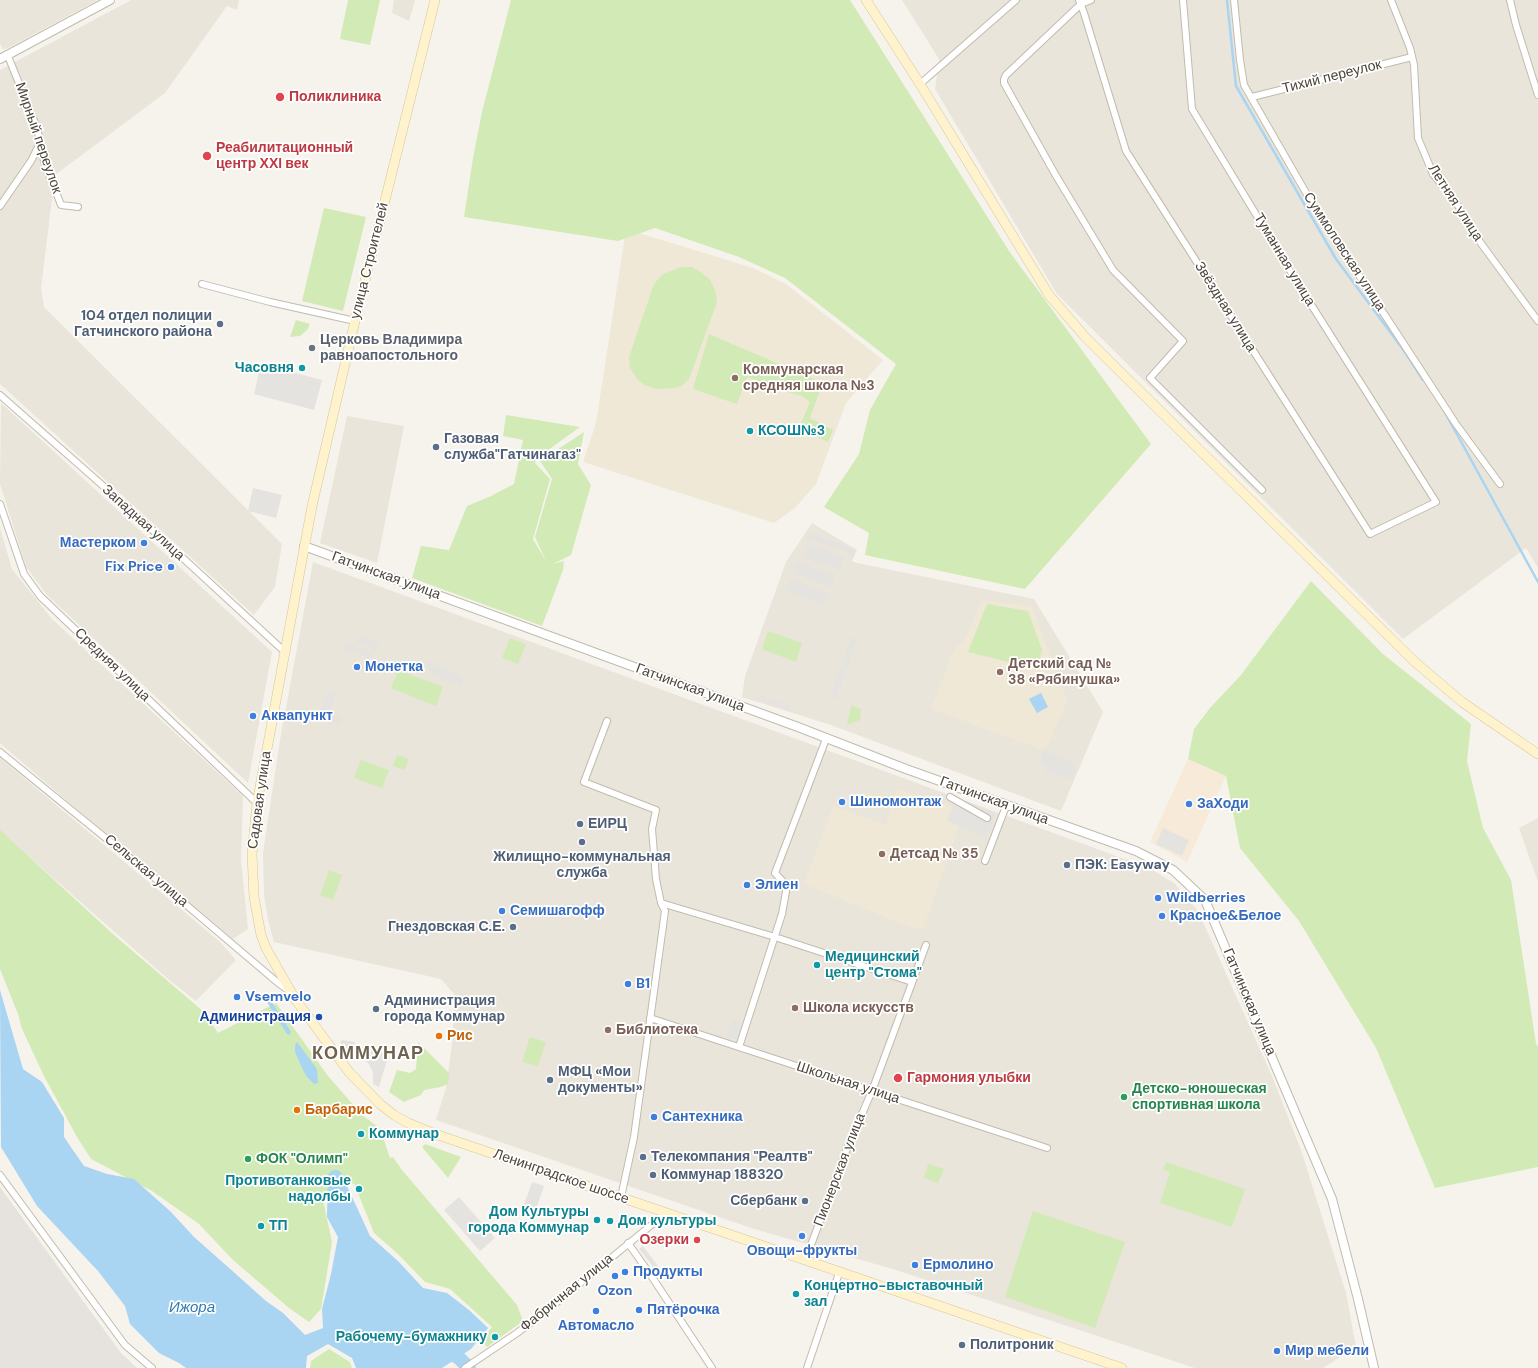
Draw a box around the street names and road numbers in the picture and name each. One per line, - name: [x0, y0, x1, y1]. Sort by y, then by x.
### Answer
- street label: Тихий переулок: [1281, 57, 1383, 97]
- street label: Мирный переулок: [11, 80, 65, 196]
- street label: Летняя улица: [1424, 162, 1486, 244]
- street label: Суммоловская улица: [1299, 190, 1389, 314]
- street label: улица Строителей: [347, 201, 393, 321]
- street label: Туманная улица: [1250, 211, 1318, 309]
- street label: Звёздная улица: [1191, 259, 1259, 355]
- street label: Западная улица: [98, 482, 188, 564]
- street label: Гатчинская улица: [329, 549, 443, 603]
- street label: Средняя улица: [71, 625, 153, 705]
- street label: Гатчинская улица: [633, 661, 747, 715]
- street label: Садовая улица: [245, 750, 275, 850]
- street label: Гатчинская улица: [937, 774, 1051, 828]
- street label: Сельская улица: [101, 831, 191, 911]
- street label: Гатчинская улица: [1219, 946, 1279, 1058]
- street label: Школьная улица: [794, 1058, 902, 1108]
- street label: Пионерская улица: [811, 1111, 869, 1229]
- street label: Ленинградское шоссе: [491, 1146, 631, 1208]
- street label: Фабричная улица: [517, 1250, 617, 1336]

